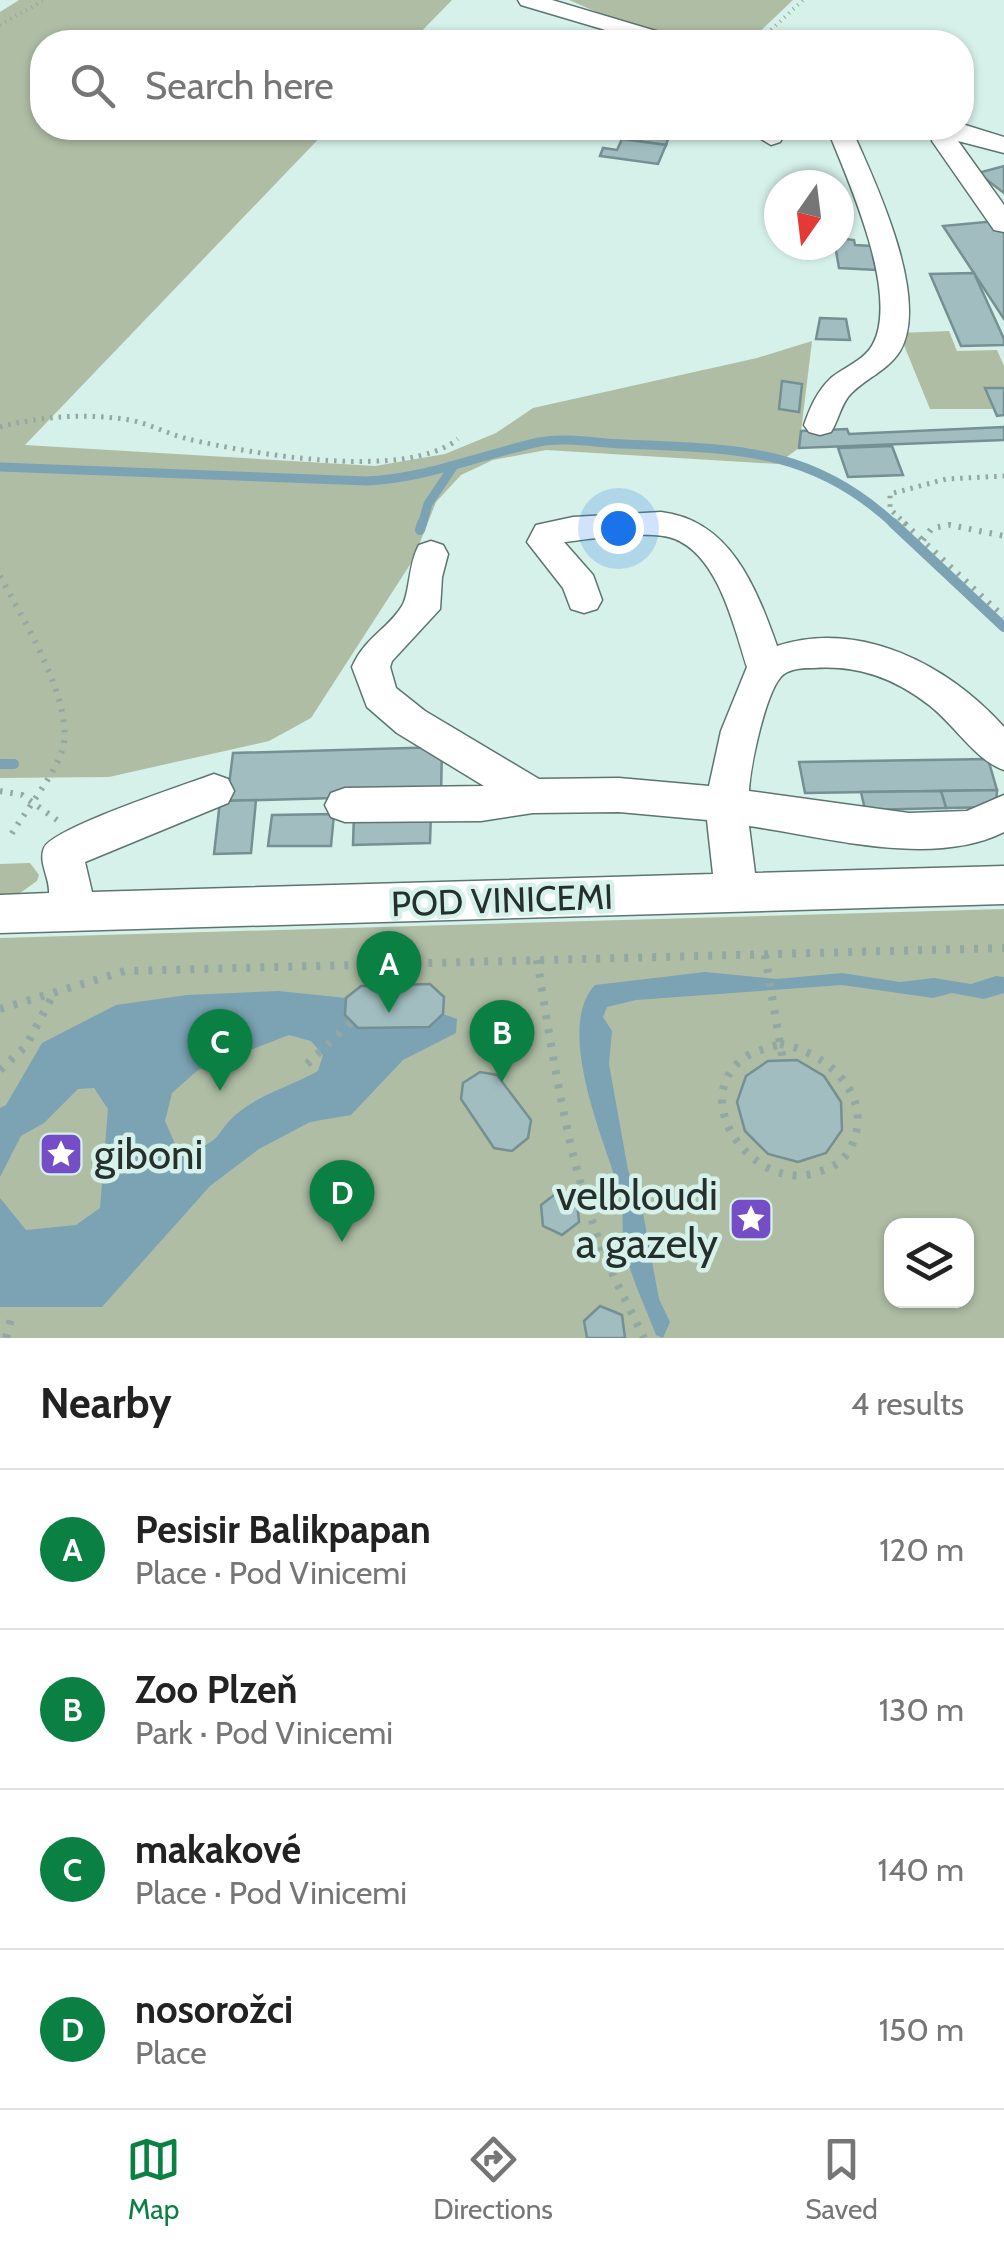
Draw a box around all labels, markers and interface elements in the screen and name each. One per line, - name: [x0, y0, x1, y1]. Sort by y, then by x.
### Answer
- search box: [30, 30, 974, 140]
- icon: search: [65, 58, 120, 113]
- text: Search here: [145, 62, 334, 109]
- north arrow: [764, 170, 854, 260]
- your location: [593, 503, 644, 554]
- street label: POD VINICEMI: [390, 875, 614, 925]
- pin: A: [356, 930, 422, 1013]
- pin: B: [470, 1000, 534, 1082]
- pin: C: [188, 1008, 252, 1091]
- place label: giboni: [94, 1128, 203, 1180]
- place icon: giboni: [38, 1131, 84, 1177]
- pin: D: [310, 1160, 374, 1242]
- place label: velbloudi a gazely: [556, 1169, 718, 1269]
- place icon: velbloudi a gazely: [728, 1196, 774, 1242]
- map controls: [884, 1218, 974, 1308]
- button: layers: [884, 1218, 974, 1308]
- text: Nearby: [40, 1377, 172, 1429]
- text: 4 results: [851, 1384, 964, 1423]
- text: Pesisir Balikpapan: [135, 1506, 431, 1553]
- text: A: [62, 1530, 83, 1569]
- text: 120 m: [879, 1530, 964, 1569]
- text: Place · Pod Vinicemi: [135, 1553, 407, 1592]
- text: Zoo Plzeň: [135, 1666, 298, 1713]
- text: B: [62, 1690, 83, 1729]
- text: 130 m: [879, 1690, 964, 1729]
- text: Park · Pod Vinicemi: [135, 1713, 393, 1752]
- text: makakové: [135, 1826, 301, 1873]
- text: C: [63, 1850, 82, 1889]
- text: 140 m: [877, 1850, 964, 1889]
- text: Place · Pod Vinicemi: [135, 1873, 407, 1912]
- text: nosorožci: [135, 1986, 293, 2033]
- text: D: [61, 2010, 84, 2049]
- text: 150 m: [879, 2010, 964, 2049]
- text: Place: [135, 2033, 207, 2072]
- tab: Map: [126, 2132, 181, 2226]
- tab: Directions: [433, 2132, 553, 2226]
- tab: Saved: [805, 2132, 878, 2226]

